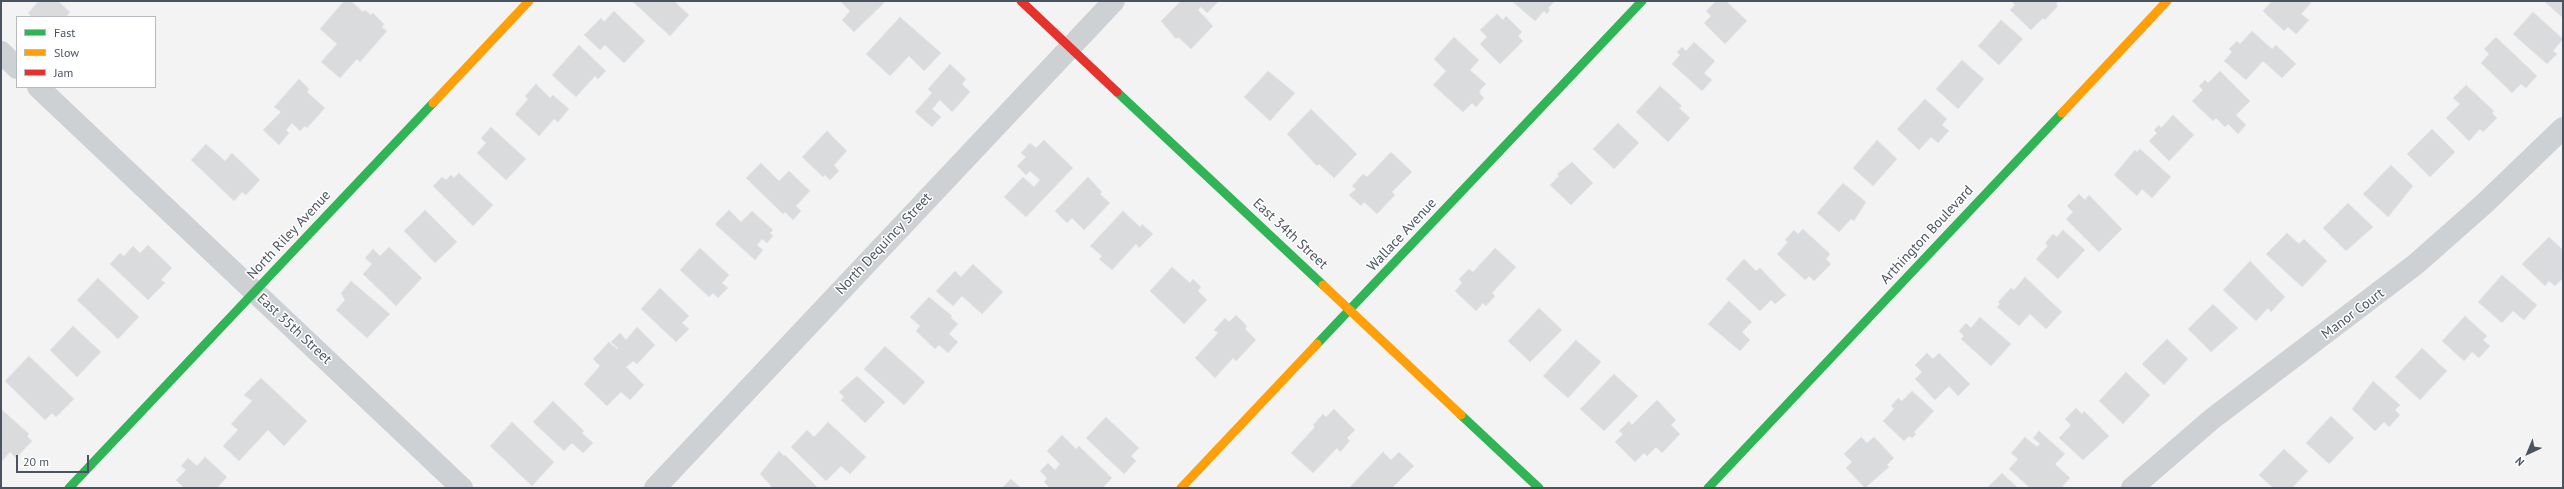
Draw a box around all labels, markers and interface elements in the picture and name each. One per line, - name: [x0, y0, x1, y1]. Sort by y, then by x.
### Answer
- legend: [16, 16, 156, 88]
- text: Fast: [54, 25, 75, 40]
- text: Slow: [54, 45, 79, 60]
- text: Jam: [54, 65, 73, 80]
- street label: Arthington Boulevard: [1877, 182, 1977, 288]
- street label: North Riley Avenue: [244, 187, 334, 283]
- street label: North Dequincy Street: [833, 190, 935, 298]
- street label: East 34th Street: [1249, 195, 1331, 273]
- street label: Wallace Avenue: [1364, 195, 1440, 275]
- street label: Manor Court: [2318, 285, 2388, 343]
- street label: East 35th Street: [253, 290, 335, 368]
- north arrow: [2508, 433, 2548, 473]
- scale bar: [18, 447, 91, 473]
- text: 20 m: [23, 454, 49, 469]
- text: N: [2512, 454, 2527, 469]

